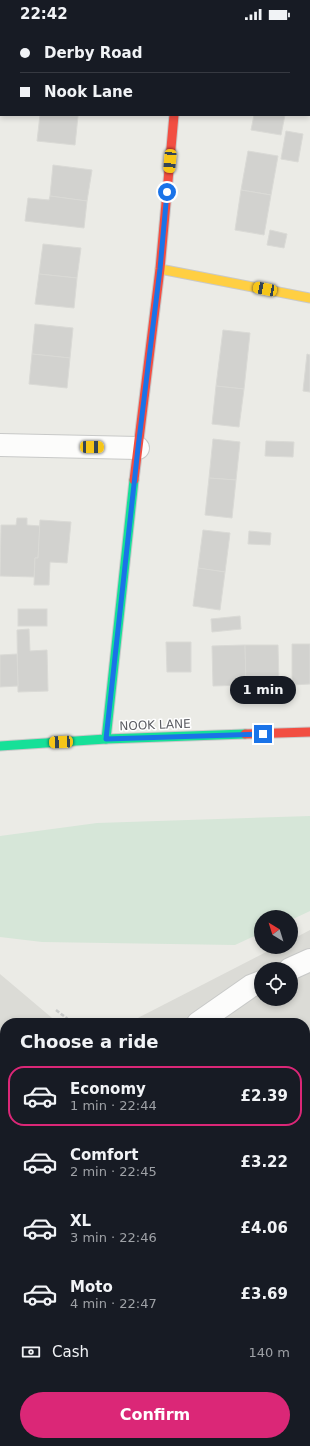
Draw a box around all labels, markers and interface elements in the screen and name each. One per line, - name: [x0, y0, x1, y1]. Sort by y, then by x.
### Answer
- text: 22:42: [20, 5, 68, 23]
- text: Derby Road: [44, 44, 142, 62]
- text: Nook Lane: [44, 83, 133, 101]
- car: [163, 149, 177, 173]
- route start: [158, 183, 176, 201]
- car: [252, 281, 278, 297]
- car: [80, 441, 104, 453]
- callout: 1 min: [230, 676, 296, 704]
- text: 1 min: [243, 682, 283, 697]
- street label: NOOK LANE: [119, 717, 191, 733]
- route end: [254, 725, 272, 743]
- car: [49, 735, 73, 749]
- north arrow: [254, 910, 298, 954]
- map controls: [254, 910, 298, 1006]
- button: locate: [254, 962, 298, 1006]
- text: Choose a ride: [20, 1031, 159, 1052]
- icon: car: [22, 1078, 58, 1114]
- text: Economy: [70, 1080, 146, 1098]
- text: £2.39: [241, 1087, 288, 1105]
- text: 1 min · 22:44: [70, 1098, 157, 1113]
- icon: car: [22, 1144, 58, 1180]
- text: Comfort: [70, 1146, 138, 1164]
- text: £3.22: [241, 1153, 288, 1171]
- text: 2 min · 22:45: [70, 1164, 157, 1179]
- icon: car: [22, 1210, 58, 1246]
- text: XL: [70, 1212, 91, 1230]
- text: £4.06: [241, 1219, 288, 1237]
- text: 3 min · 22:46: [70, 1230, 157, 1245]
- icon: car: [22, 1276, 58, 1312]
- text: Moto: [70, 1278, 113, 1296]
- text: £3.69: [241, 1285, 288, 1303]
- text: 4 min · 22:47: [70, 1296, 157, 1311]
- icon: cash: [20, 1341, 42, 1363]
- text: Cash: [52, 1343, 89, 1361]
- text: 140 m: [248, 1345, 290, 1360]
- button: Confirm: [20, 1392, 290, 1438]

